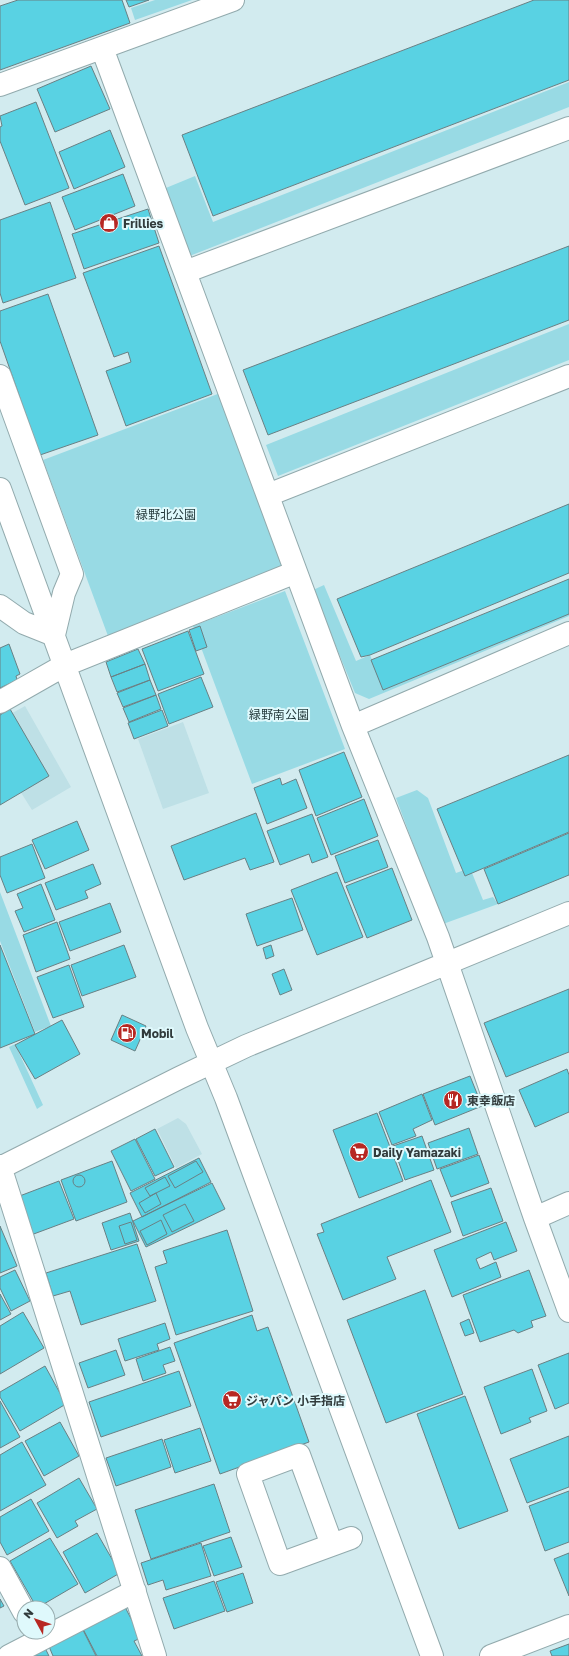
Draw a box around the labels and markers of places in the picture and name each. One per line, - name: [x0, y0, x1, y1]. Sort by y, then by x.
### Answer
- shop icon: Frillies: [98, 212, 120, 234]
- place label: Frillies: [123, 216, 164, 231]
- fuel station icon: Mobil: [116, 1022, 138, 1044]
- place label: Mobil: [141, 1026, 174, 1041]
- restaurant icon: 東幸飯店: [442, 1089, 464, 1111]
- place label: 東幸飯店: [467, 1093, 515, 1108]
- supermarket icon: Daily Yamazaki: [348, 1141, 370, 1163]
- place label: Daily Yamazaki: [373, 1145, 461, 1160]
- supermarket icon: ジャパン 小手指店: [221, 1389, 243, 1411]
- place label: ジャパン 小手指店: [246, 1393, 345, 1408]

